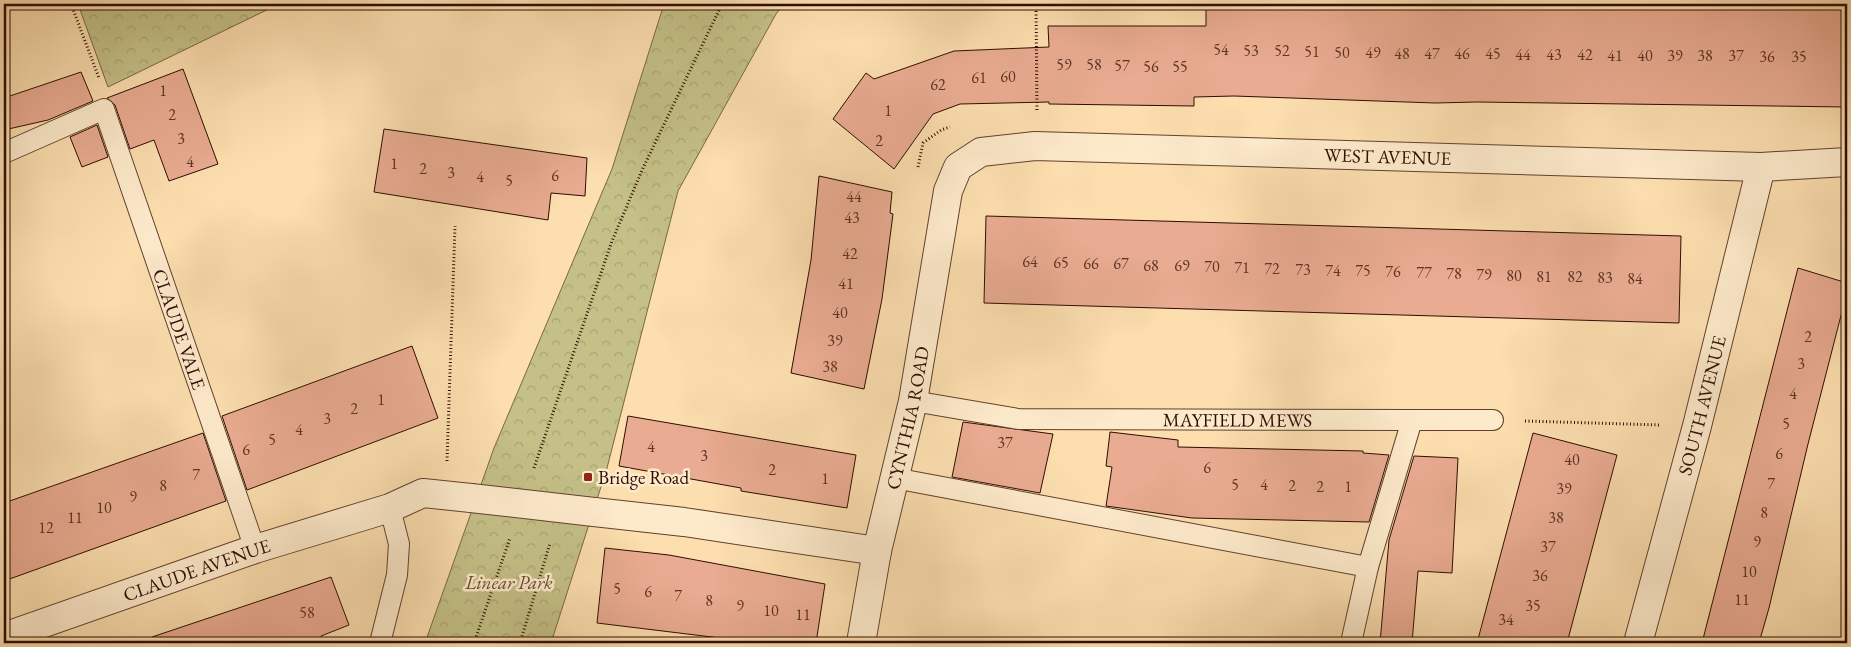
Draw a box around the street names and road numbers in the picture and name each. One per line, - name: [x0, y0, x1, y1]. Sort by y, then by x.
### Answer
- street label: WEST AVENUE: [1324, 142, 1452, 171]
- street label: CLAUDE VALE: [147, 266, 211, 393]
- street label: SOUTH AVENUE: [1672, 333, 1732, 478]
- street label: CYNTHIA ROAD: [880, 344, 935, 492]
- street label: MAYFIELD MEWS: [1163, 407, 1312, 433]
- street label: CLAUDE AVENUE: [120, 533, 274, 607]

